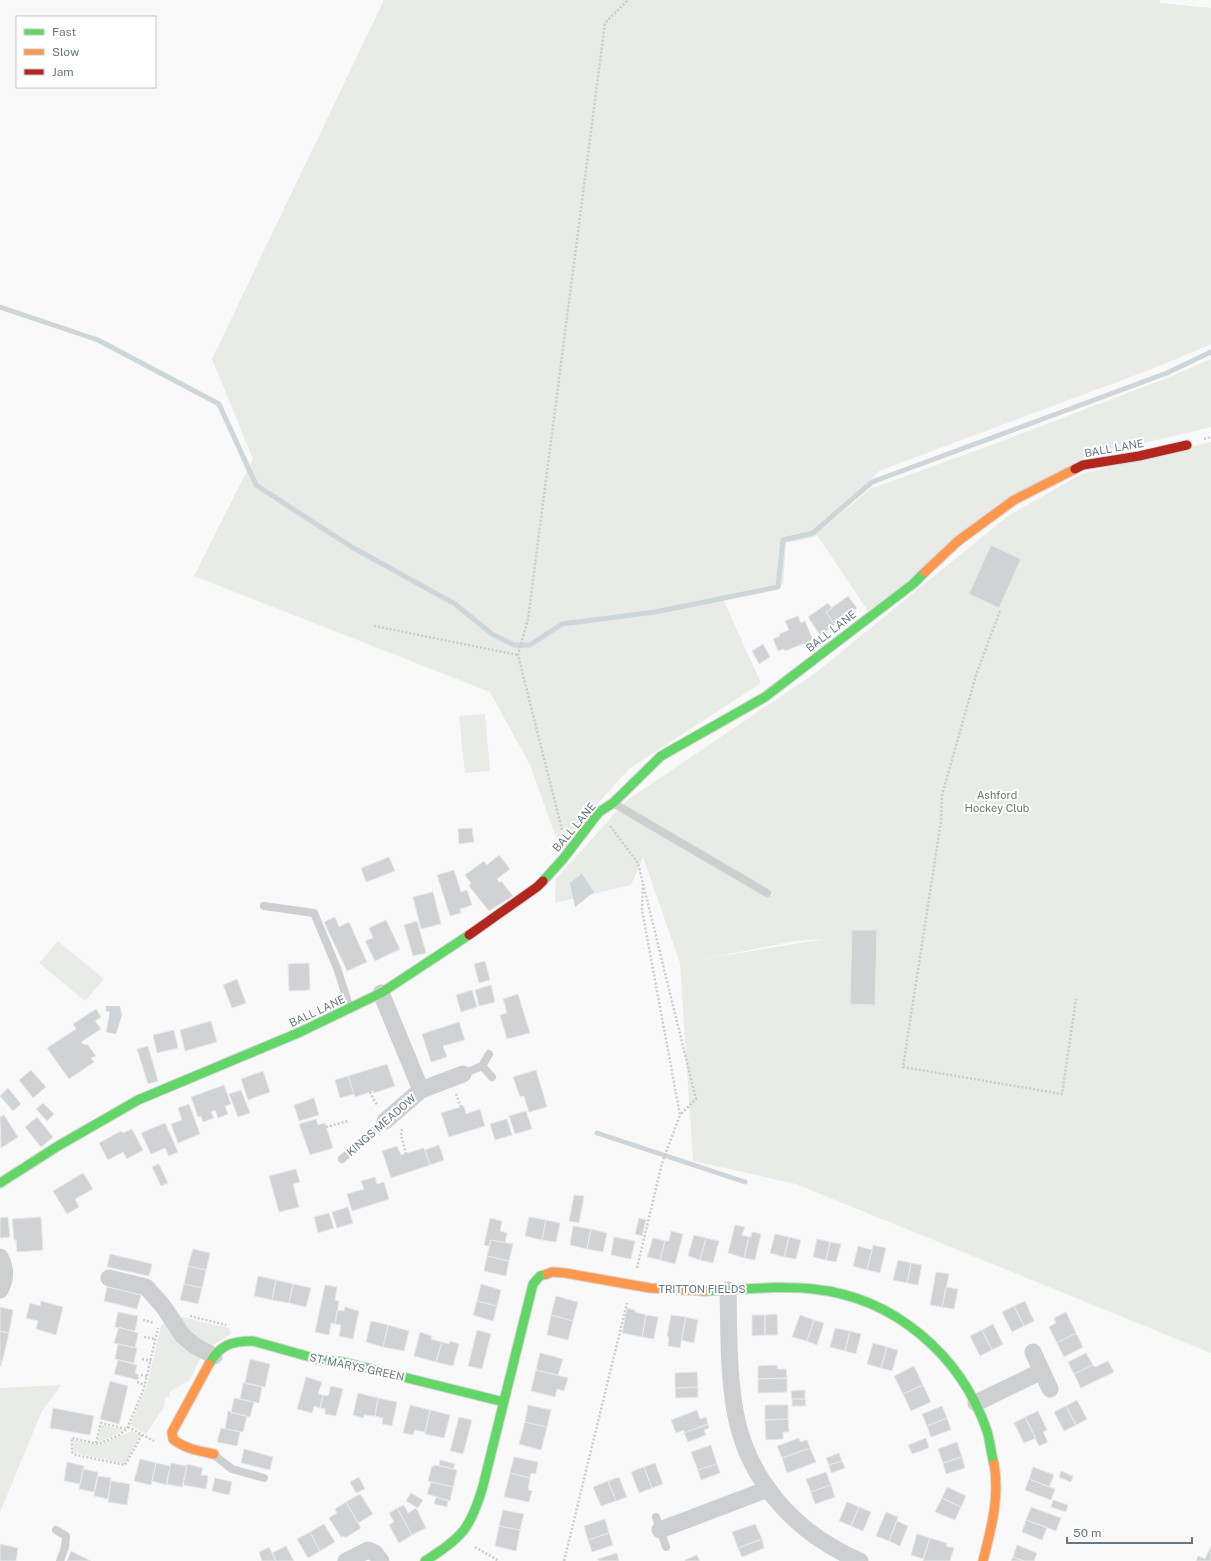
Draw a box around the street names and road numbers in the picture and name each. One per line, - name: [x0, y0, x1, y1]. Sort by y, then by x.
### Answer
- street label: BALL LANE: [1083, 437, 1145, 459]
- street label: BALL LANE: [804, 608, 858, 654]
- street label: BALL LANE: [550, 800, 598, 854]
- street label: BALL LANE: [287, 993, 347, 1029]
- street label: KINGS MEADOW: [344, 1091, 418, 1158]
- street label: TRITTON FIELDS: [658, 1283, 746, 1295]
- street label: ST. MARYS GREEN: [308, 1351, 406, 1383]

